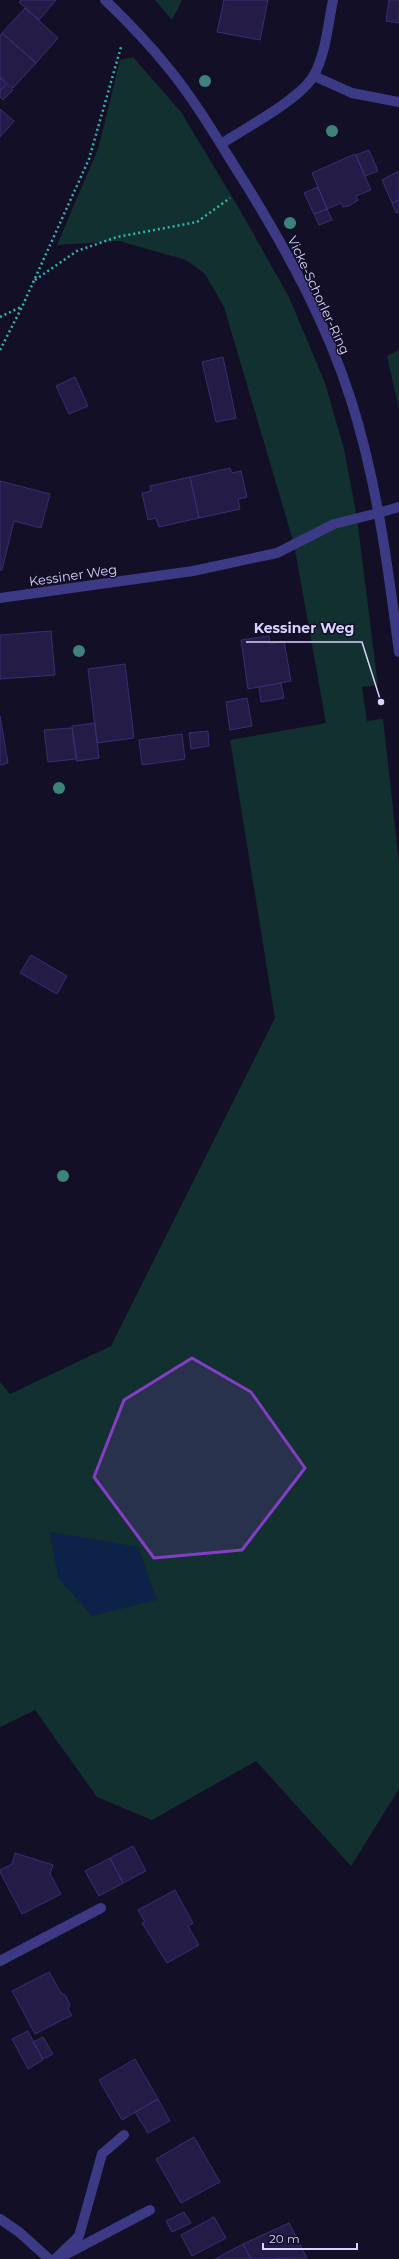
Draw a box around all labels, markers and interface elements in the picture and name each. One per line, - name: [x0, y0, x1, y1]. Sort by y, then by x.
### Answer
- street label: Vicke-Schorler-Ring: [284, 233, 354, 357]
- street label: Kessiner Weg: [28, 561, 118, 589]
- callout: Kessiner Weg: [246, 616, 362, 642]
- text: Kessiner Weg: [254, 619, 354, 637]
- scale bar: [263, 2225, 357, 2251]
- text: 20 m: [269, 2231, 300, 2246]

